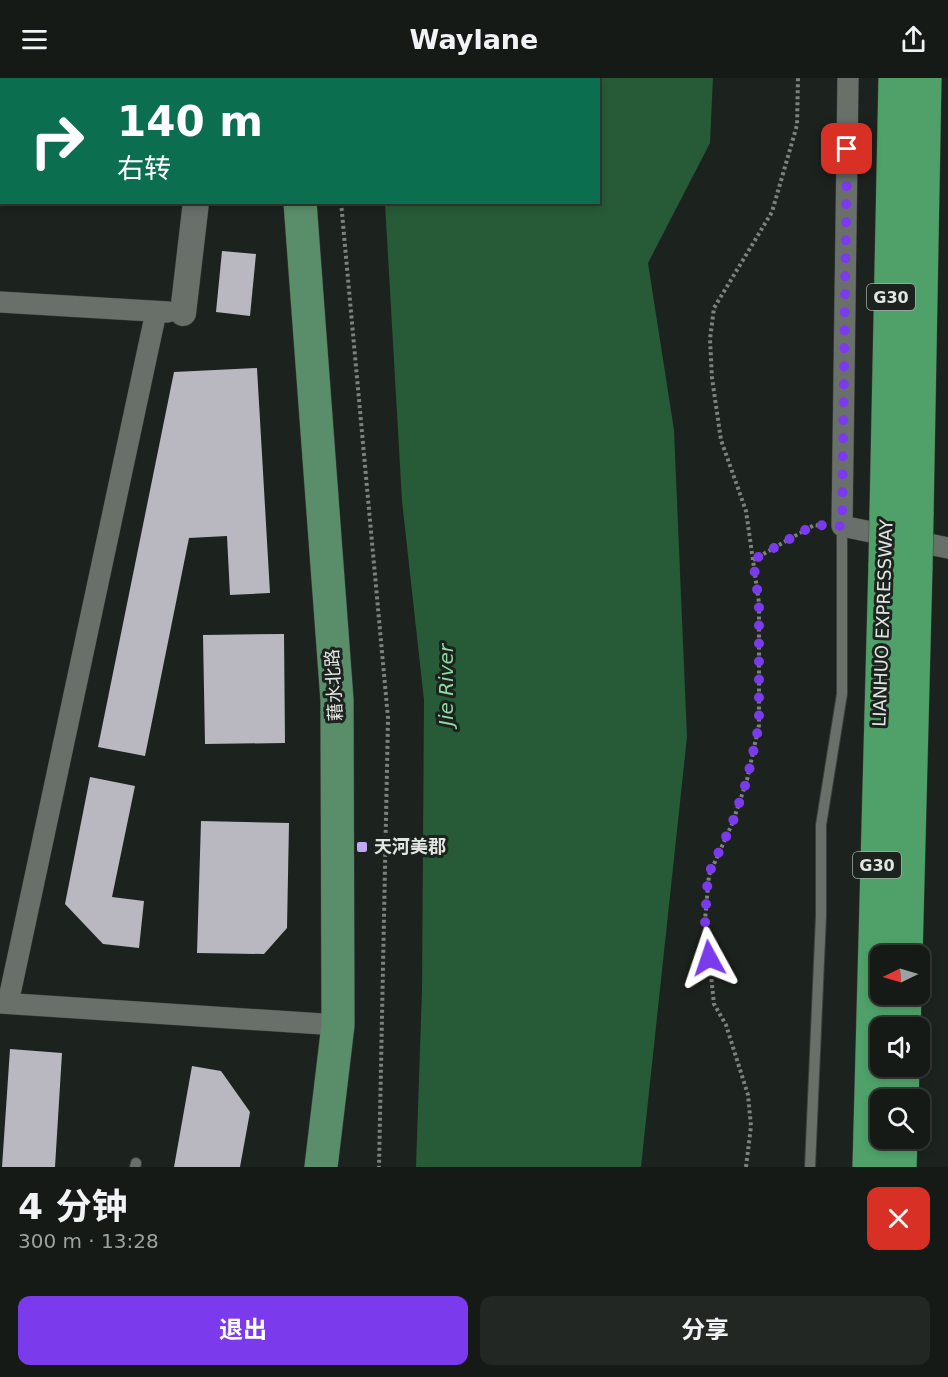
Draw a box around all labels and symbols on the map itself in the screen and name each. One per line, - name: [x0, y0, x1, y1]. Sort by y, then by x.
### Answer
- pin: [821, 123, 872, 174]
- road number: G30: [867, 284, 915, 310]
- street label: LIANHUO EXPRESSWAY: [868, 518, 897, 727]
- water label: Jie River: [434, 642, 458, 730]
- street label: 藉水北路: [321, 649, 346, 722]
- place label: 天河美郡: [374, 836, 446, 857]
- marker: 天河美郡: [355, 840, 369, 854]
- road number: G30: [853, 852, 901, 878]
- position arrow: [677, 926, 741, 990]
- north arrow: [870, 945, 930, 1005]

